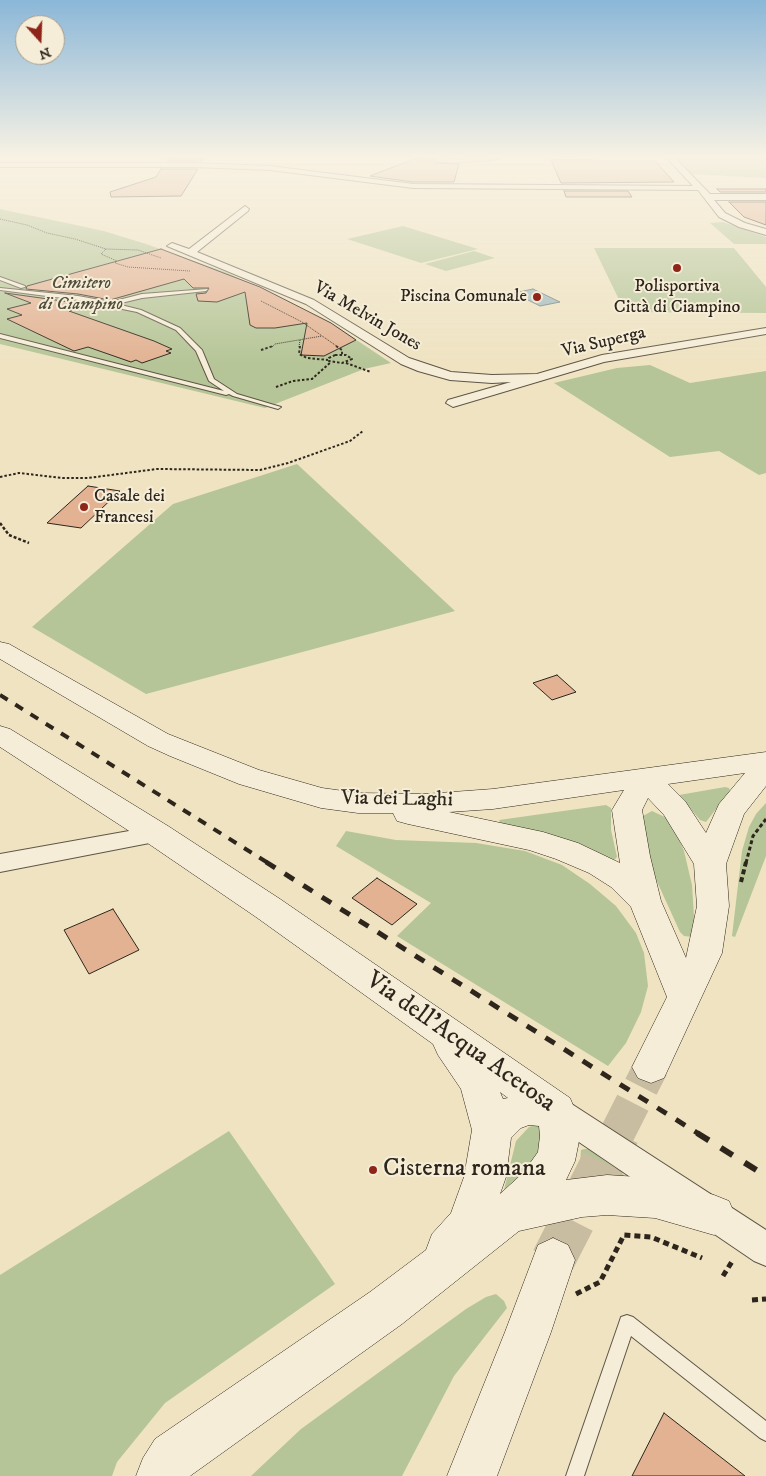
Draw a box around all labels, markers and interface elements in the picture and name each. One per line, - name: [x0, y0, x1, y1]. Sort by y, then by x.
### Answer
- north arrow: [15, 15, 65, 65]
- text: N: [36, 43, 53, 64]
- marker: Polisportiva Città di Ciampino: [671, 262, 683, 274]
- park label: Cimitero di Ciampino: [39, 273, 123, 316]
- place label: Polisportiva Città di Ciampino: [614, 276, 740, 318]
- street label: Via Melvin Jones: [309, 278, 425, 356]
- place label: Piscina Comunale: [400, 286, 527, 308]
- marker: Piscina Comunale: [531, 291, 543, 303]
- street label: Via Superga: [560, 323, 648, 363]
- place label: Casale dei Francesi: [94, 486, 165, 528]
- marker: Casale dei Francesi: [78, 501, 90, 513]
- street label: Via dei Laghi: [341, 786, 453, 814]
- street label: Via dell'Acqua Acetosa: [359, 966, 561, 1120]
- place label: Cisterna romana: [383, 1155, 546, 1185]
- marker: Cisterna romana: [367, 1164, 379, 1176]

